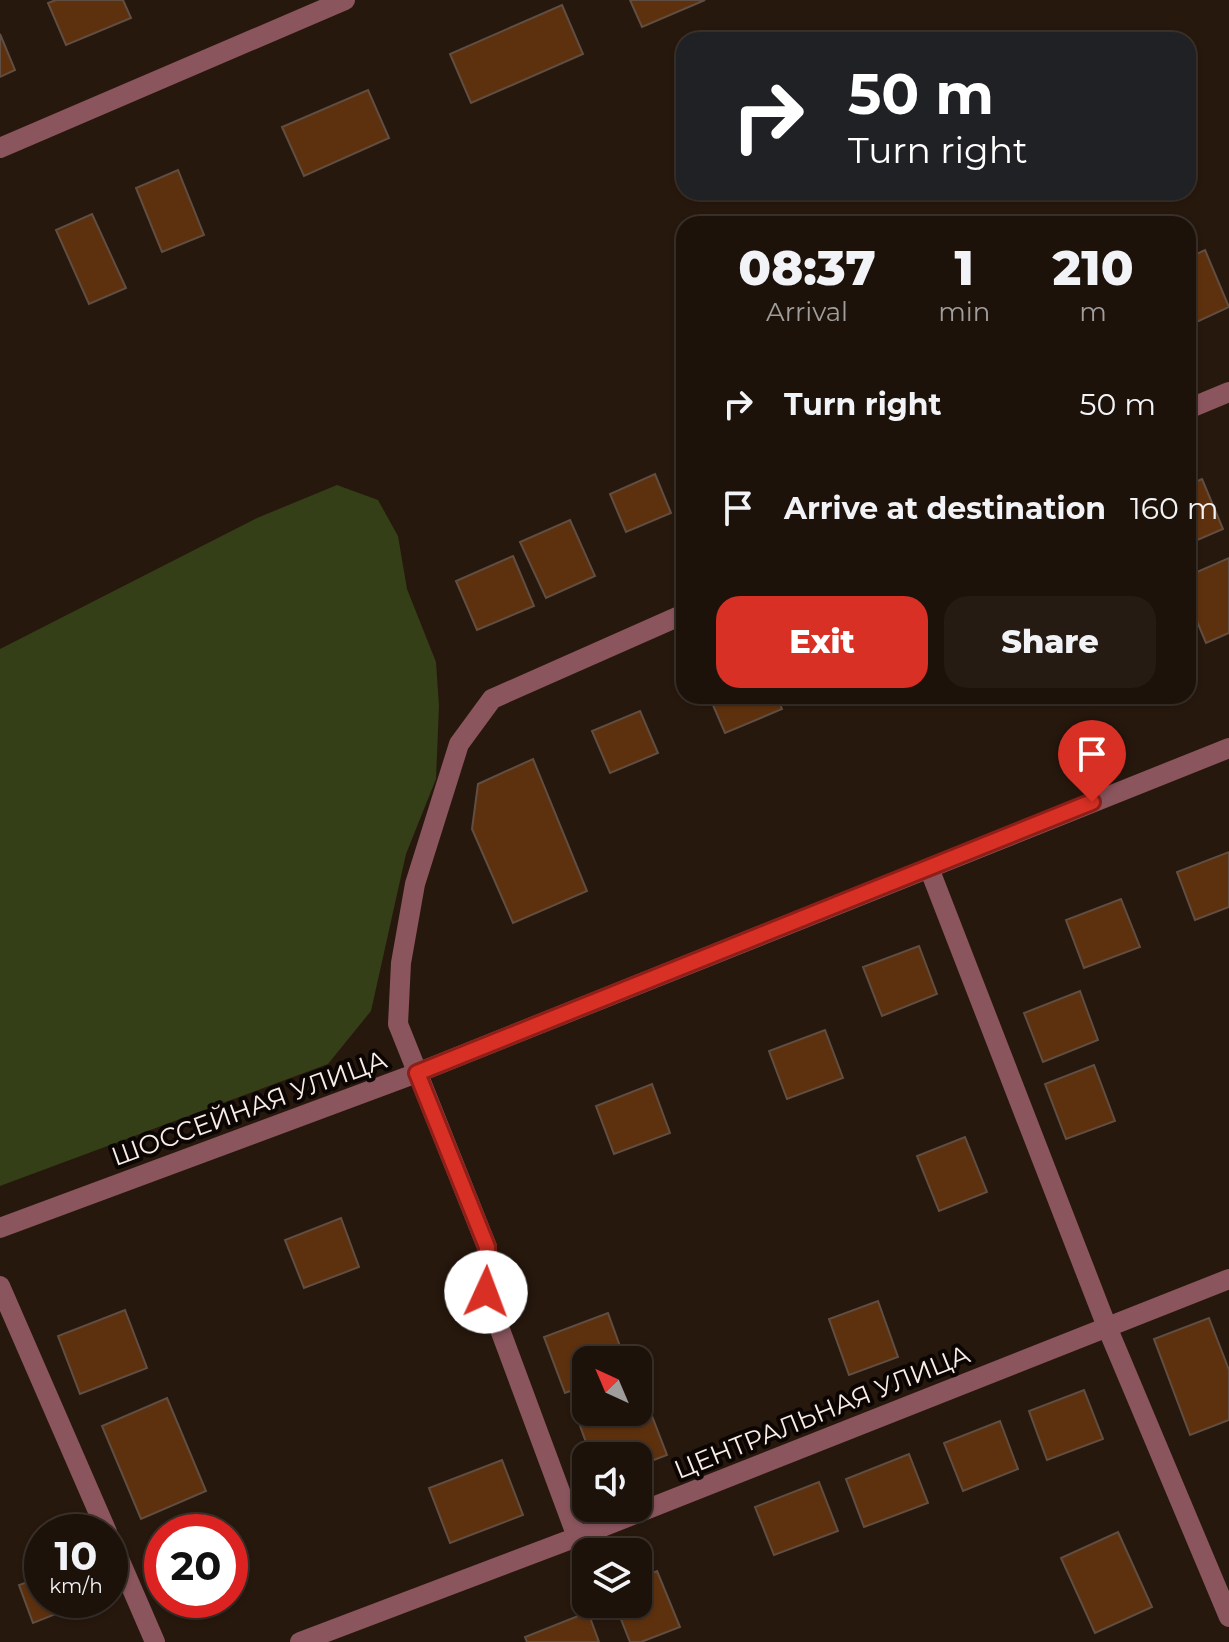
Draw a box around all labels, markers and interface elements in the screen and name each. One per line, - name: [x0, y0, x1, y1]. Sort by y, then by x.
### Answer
- text: 50 m: [848, 60, 994, 128]
- icon: right: [716, 64, 820, 168]
- text: Turn right: [848, 128, 1028, 172]
- text: 08:37: [738, 239, 876, 297]
- text: 1: [954, 239, 974, 297]
- text: 210: [1053, 239, 1134, 297]
- text: Arrival: [766, 296, 848, 328]
- text: min: [938, 296, 990, 328]
- text: m: [1079, 296, 1107, 328]
- icon: right: [716, 382, 760, 426]
- text: Turn right: [784, 386, 941, 423]
- text: 50 m: [1079, 386, 1156, 423]
- icon: arrive: [716, 486, 760, 530]
- text: Arrive at destination: [784, 490, 1106, 527]
- text: 160 m: [1130, 490, 1219, 527]
- button: Exit: [716, 596, 928, 688]
- button: Share: [944, 596, 1156, 688]
- pin: [1058, 720, 1126, 802]
- icon: arrive: [1070, 732, 1114, 776]
- street label: ШОССЕЙНАЯ УЛИЦА: [107, 1043, 391, 1173]
- position arrow: [444, 1250, 528, 1334]
- street label: ЦЕНТРАЛЬНАЯ УЛИЦА: [669, 1338, 975, 1486]
- north arrow: [572, 1346, 652, 1426]
- map controls: [572, 1346, 652, 1618]
- button: sound: [572, 1442, 652, 1522]
- speed limit sign: 20: [144, 1514, 248, 1618]
- text: 10: [55, 1531, 97, 1580]
- button: layers: [572, 1538, 652, 1618]
- text: km/h: [49, 1574, 103, 1598]

